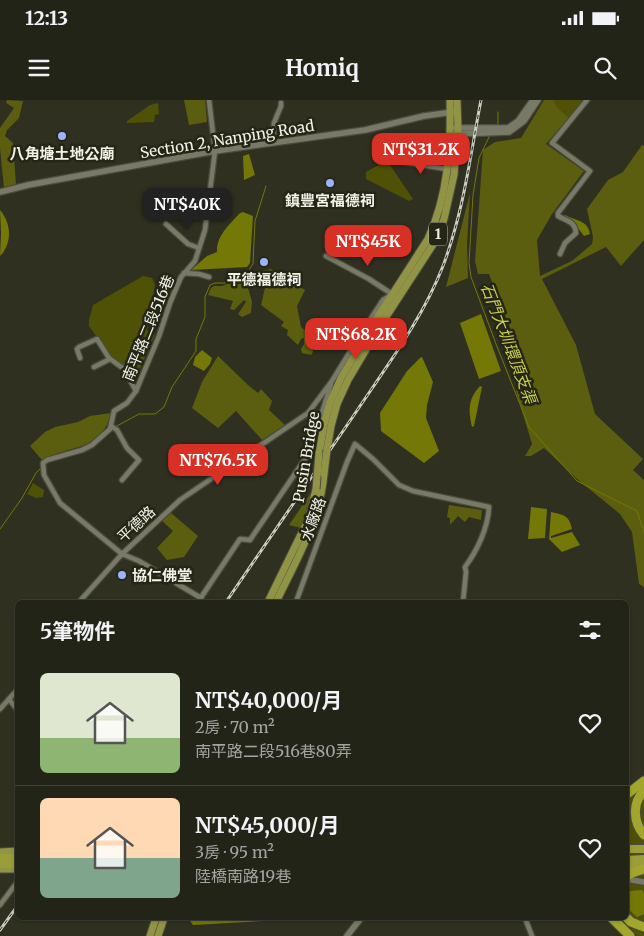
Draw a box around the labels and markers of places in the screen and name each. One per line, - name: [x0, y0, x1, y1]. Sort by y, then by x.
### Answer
- marker: 八角塘土地公廟: [56, 130, 68, 142]
- pin: NT$31.2K: [369, 132, 473, 175]
- place label: 八角塘土地公廟: [9, 144, 115, 163]
- marker: 鎮豐宮福德祠: [324, 177, 336, 189]
- pin: NT$40K: [146, 188, 228, 230]
- place label: 鎮豐宮福德祠: [285, 191, 375, 210]
- pin: NT$45K: [327, 224, 409, 267]
- marker: 平德福德祠: [258, 256, 270, 268]
- place label: 平德福德祠: [226, 270, 302, 289]
- pin: NT$68.2K: [304, 318, 408, 360]
- pin: NT$76.5K: [166, 444, 270, 486]
- place label: 協仁佛堂: [132, 566, 192, 585]
- marker: 協仁佛堂: [116, 569, 128, 581]

